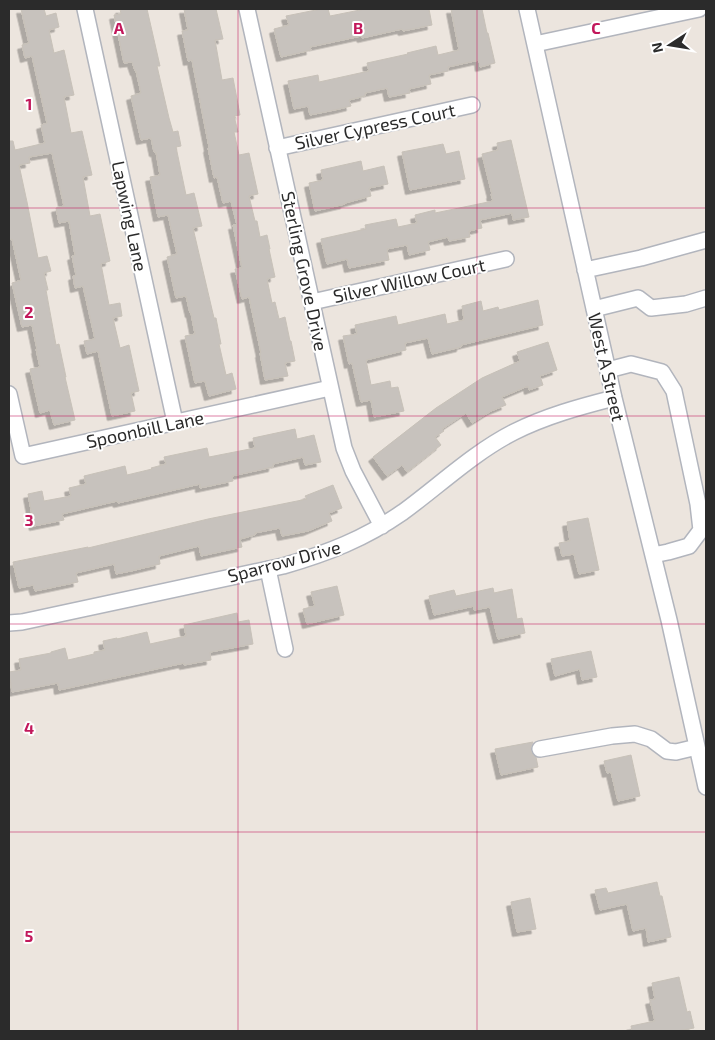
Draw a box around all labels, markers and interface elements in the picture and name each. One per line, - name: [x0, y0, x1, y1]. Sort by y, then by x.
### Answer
- text: A: [114, 18, 125, 37]
- text: B: [353, 18, 363, 37]
- text: C: [591, 18, 601, 37]
- north arrow: [645, 20, 695, 70]
- text: N: [647, 41, 666, 55]
- text: 1: [26, 94, 32, 113]
- street label: Silver Cypress Court: [293, 98, 457, 154]
- street label: Lapwing Lane: [108, 159, 152, 273]
- street label: Sterling Grove Drive: [277, 189, 333, 353]
- street label: Silver Willow Court: [331, 253, 487, 307]
- text: 2: [24, 302, 34, 321]
- street label: West A Street: [584, 311, 630, 424]
- street label: Spoonbill Lane: [84, 406, 206, 452]
- text: 3: [24, 510, 34, 529]
- street label: Sparrow Drive: [225, 535, 343, 587]
- text: 4: [24, 718, 34, 737]
- text: 5: [25, 926, 34, 945]

